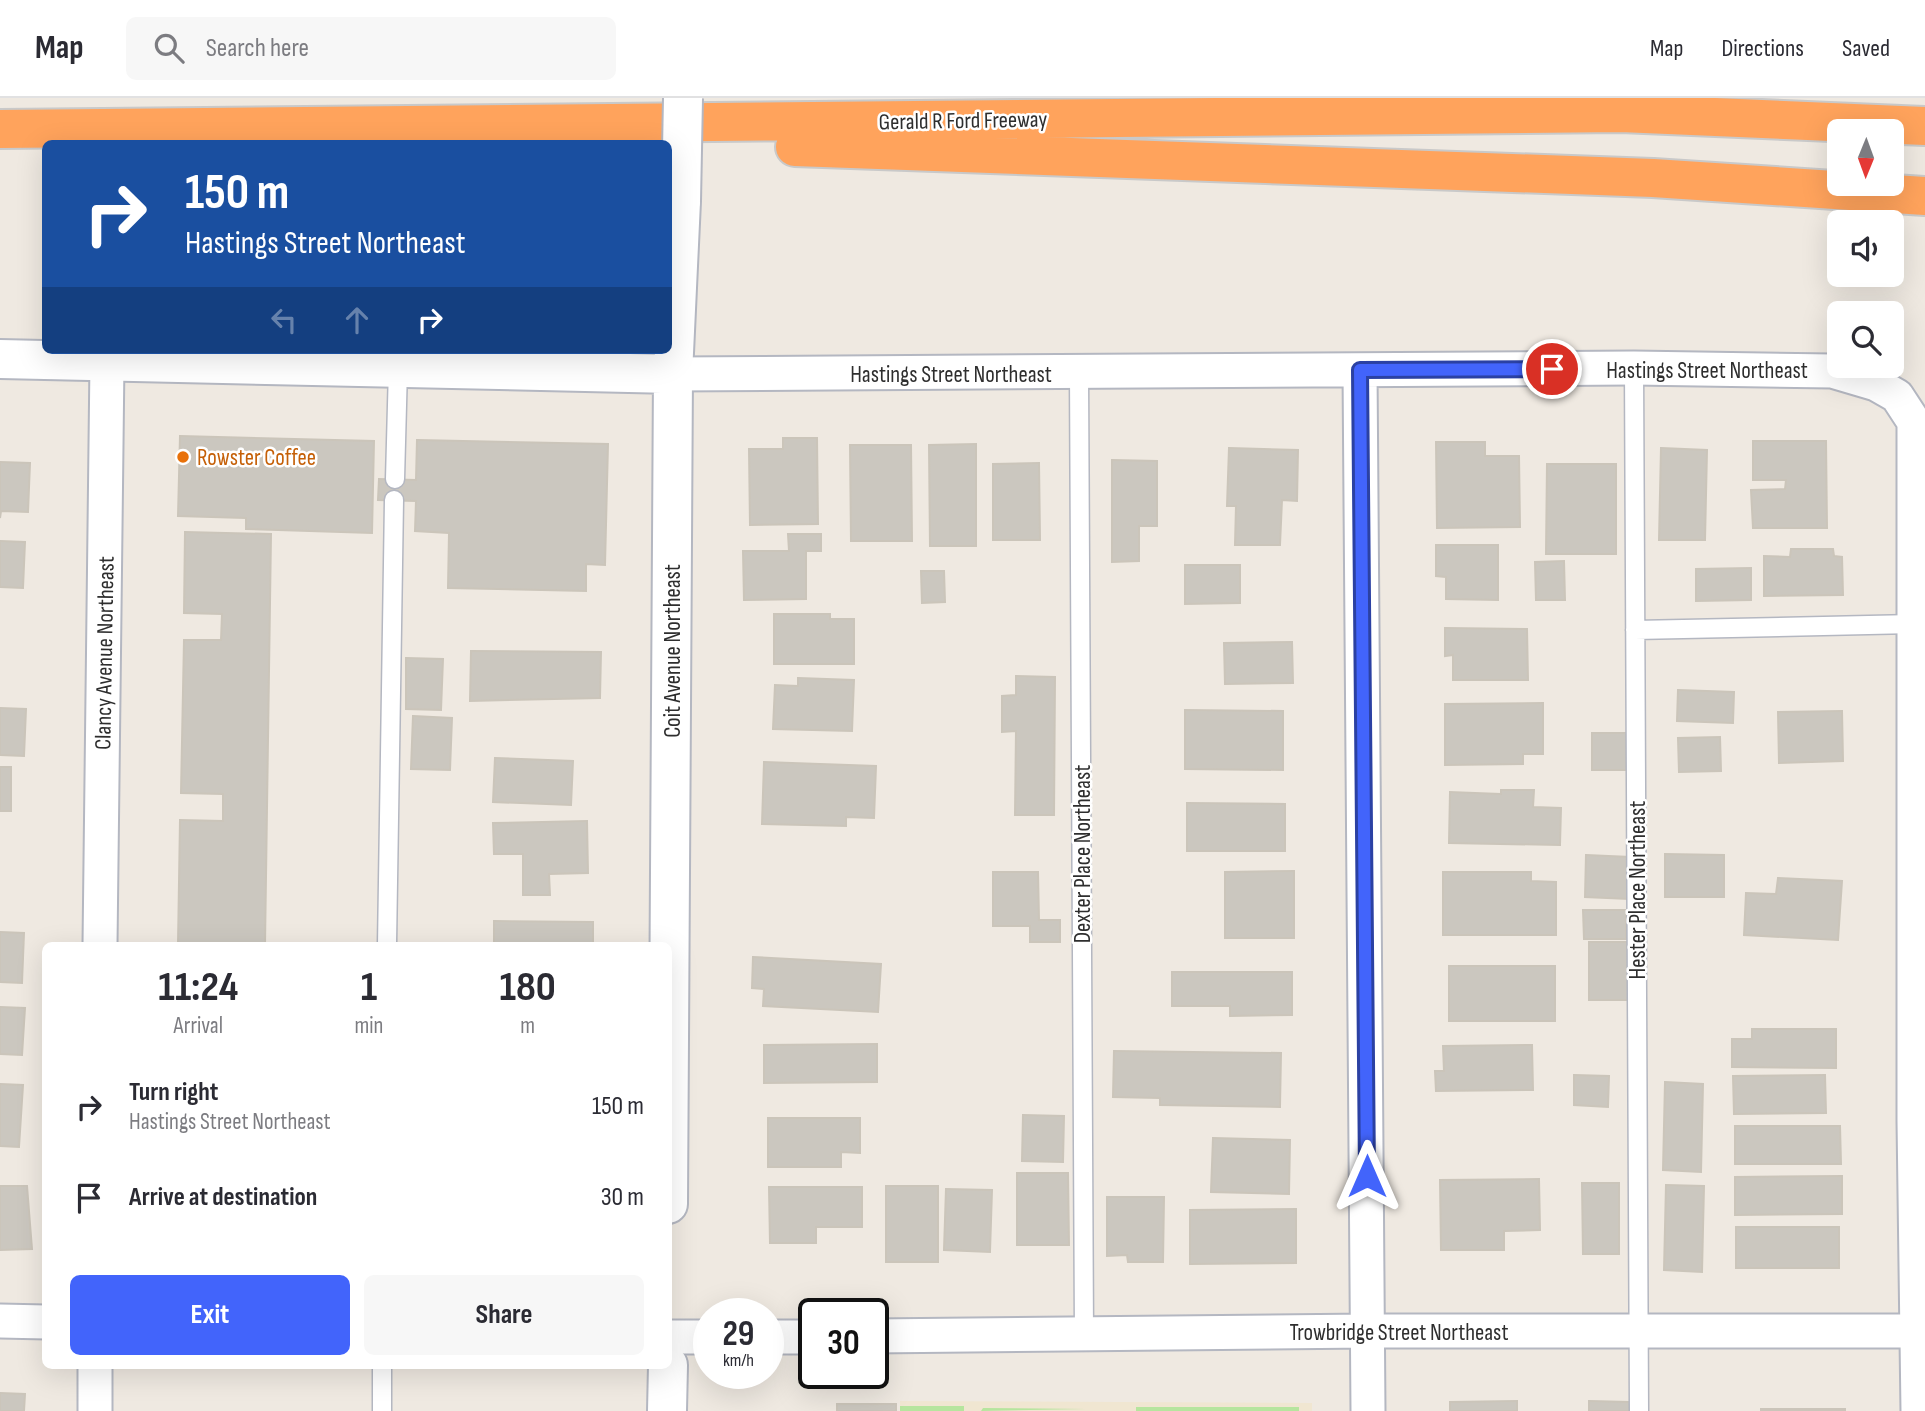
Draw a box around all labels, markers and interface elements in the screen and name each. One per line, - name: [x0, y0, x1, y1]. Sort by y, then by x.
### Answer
- search box: [126, 17, 616, 80]
- text: Map: [35, 28, 84, 68]
- icon: search: [150, 29, 188, 67]
- text: Search here: [206, 33, 309, 64]
- text: Map: [1650, 34, 1683, 63]
- text: Directions: [1721, 34, 1804, 63]
- text: Saved: [1842, 34, 1890, 63]
- street label: Gerald R Ford Freeway: [878, 106, 1048, 136]
- north arrow: [1827, 119, 1904, 196]
- map controls: [1827, 119, 1904, 378]
- text: 150 m: [185, 164, 289, 223]
- icon: right: [70, 168, 161, 259]
- button: sound: [1827, 210, 1904, 287]
- text: Hastings Street Northeast: [185, 224, 465, 263]
- icon: left: [265, 301, 303, 339]
- icon: ahead: [338, 301, 376, 339]
- icon: right: [411, 301, 449, 339]
- button: search: [1827, 301, 1904, 378]
- pin: [1522, 339, 1582, 399]
- icon: arrive: [1533, 350, 1571, 388]
- street label: Hastings Street Northeast: [1606, 357, 1808, 385]
- street label: Hastings Street Northeast: [850, 361, 1052, 389]
- place label: Rowster Coffee: [197, 444, 316, 472]
- marker: Rowster Coffee: [175, 449, 191, 465]
- street label: Clancy Avenue Northeast: [89, 556, 121, 750]
- street label: Coit Avenue Northeast: [659, 564, 687, 738]
- street label: Dexter Place Northeast: [1069, 765, 1097, 943]
- street label: Hester Place Northeast: [1624, 801, 1652, 979]
- text: 11:24: [158, 962, 238, 1013]
- text: 1: [361, 962, 377, 1013]
- text: 180: [500, 962, 556, 1013]
- text: Arrival: [174, 1012, 223, 1040]
- text: min: [354, 1012, 383, 1040]
- text: m: [520, 1012, 535, 1040]
- text: Turn right: [129, 1077, 218, 1108]
- icon: right: [70, 1088, 108, 1126]
- text: 150 m: [592, 1091, 644, 1122]
- text: Hastings Street Northeast: [129, 1108, 331, 1136]
- position arrow: [1330, 1139, 1404, 1213]
- icon: arrive: [70, 1179, 108, 1217]
- text: Arrive at destination: [129, 1182, 317, 1213]
- text: 30 m: [601, 1182, 644, 1213]
- button: Exit: [70, 1275, 350, 1355]
- button: Share: [364, 1275, 644, 1355]
- speed limit sign: 30: [798, 1298, 889, 1389]
- text: 29: [723, 1313, 754, 1356]
- street label: Trowbridge Street Northeast: [1290, 1319, 1508, 1347]
- text: km/h: [723, 1350, 754, 1371]

